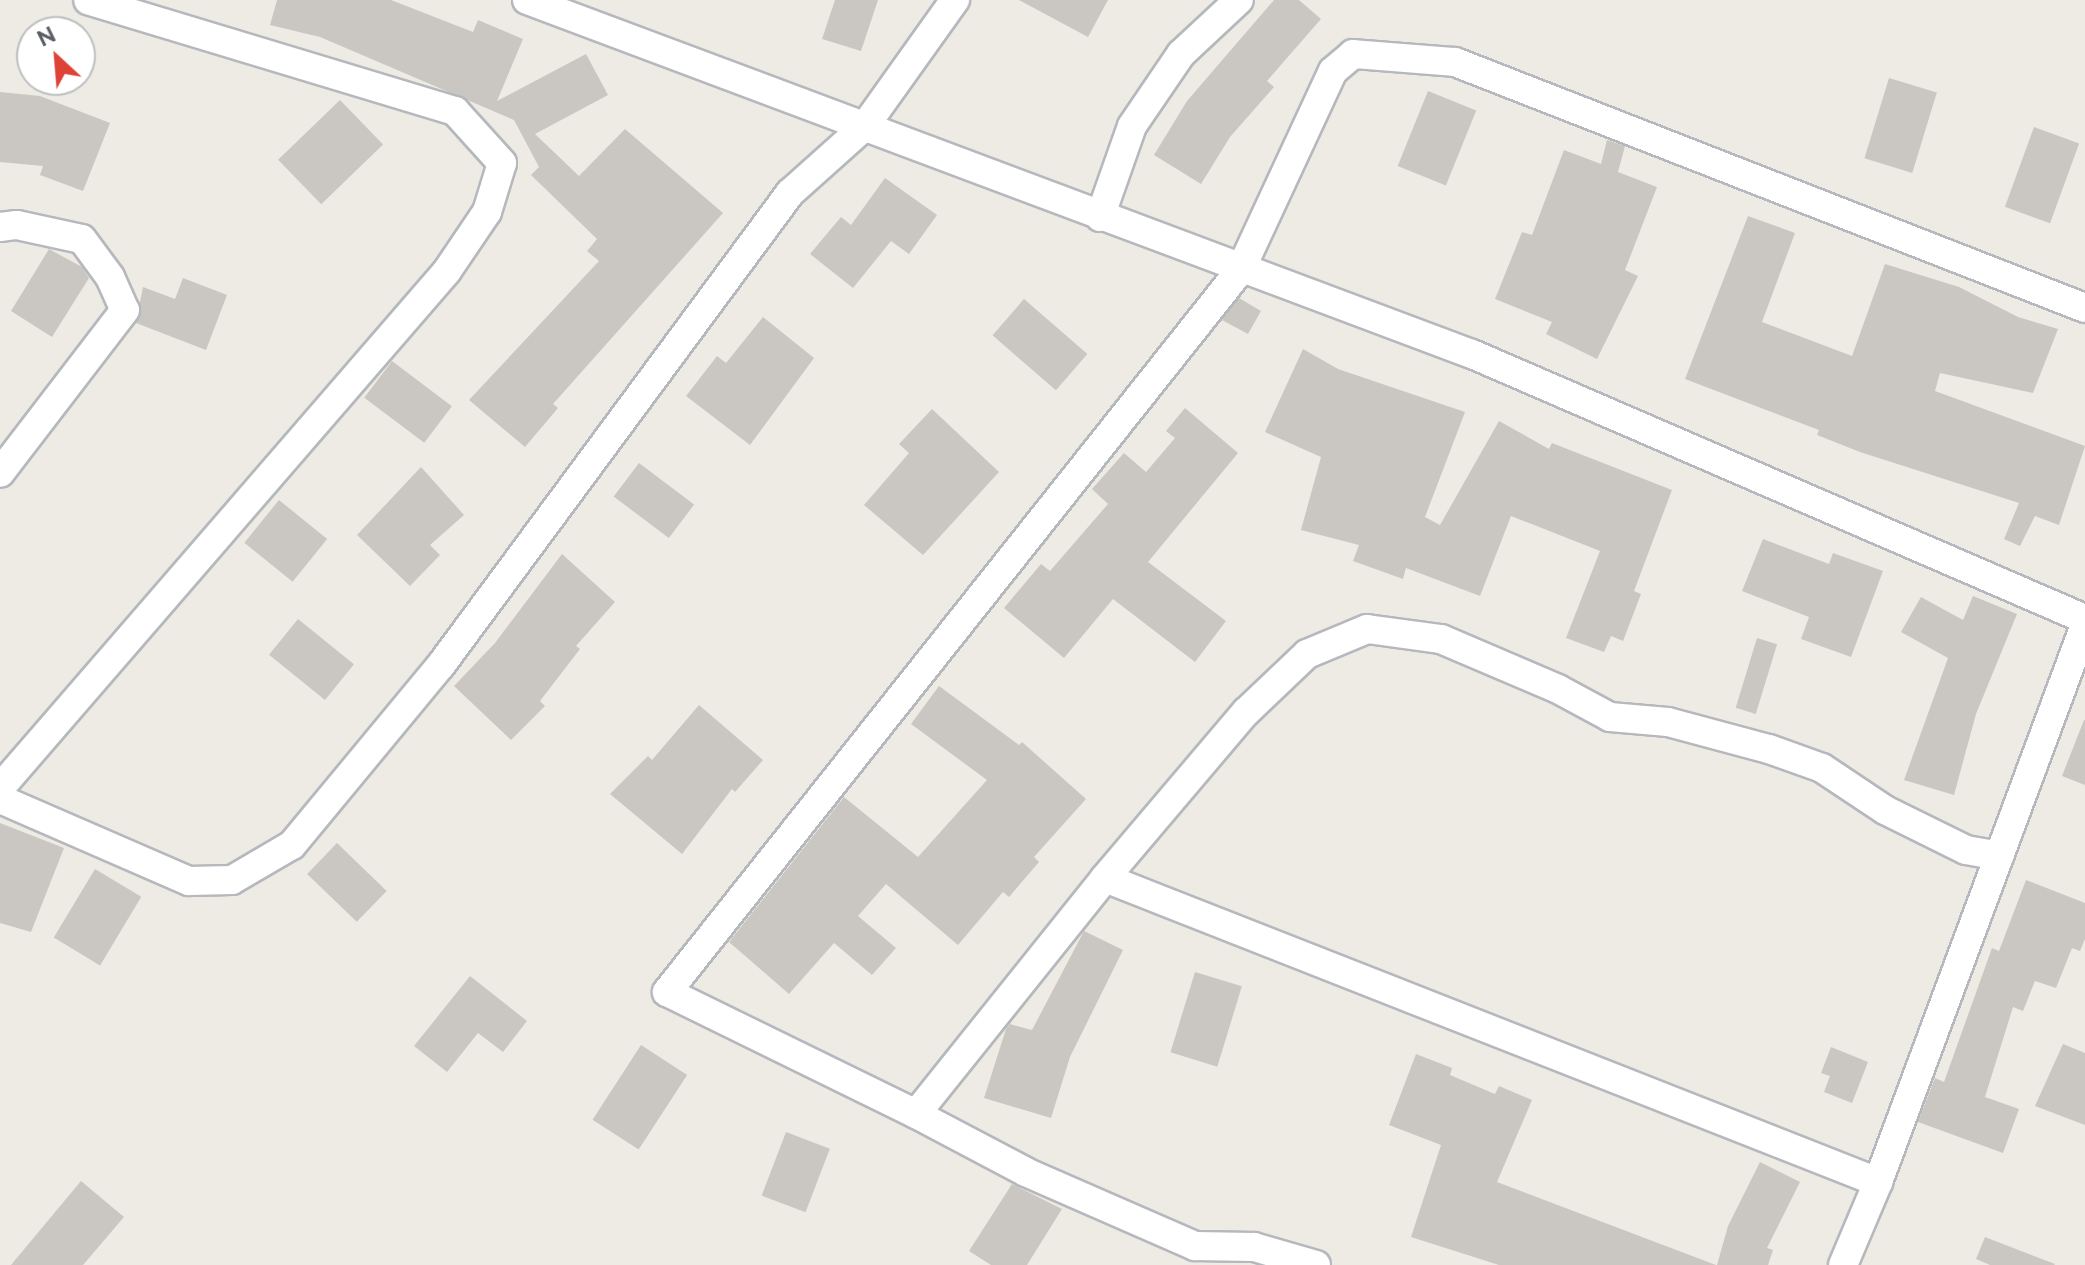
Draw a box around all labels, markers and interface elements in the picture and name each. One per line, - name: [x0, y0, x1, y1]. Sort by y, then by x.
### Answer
- north arrow: [16, 16, 96, 96]
- text: N: [33, 21, 60, 52]

